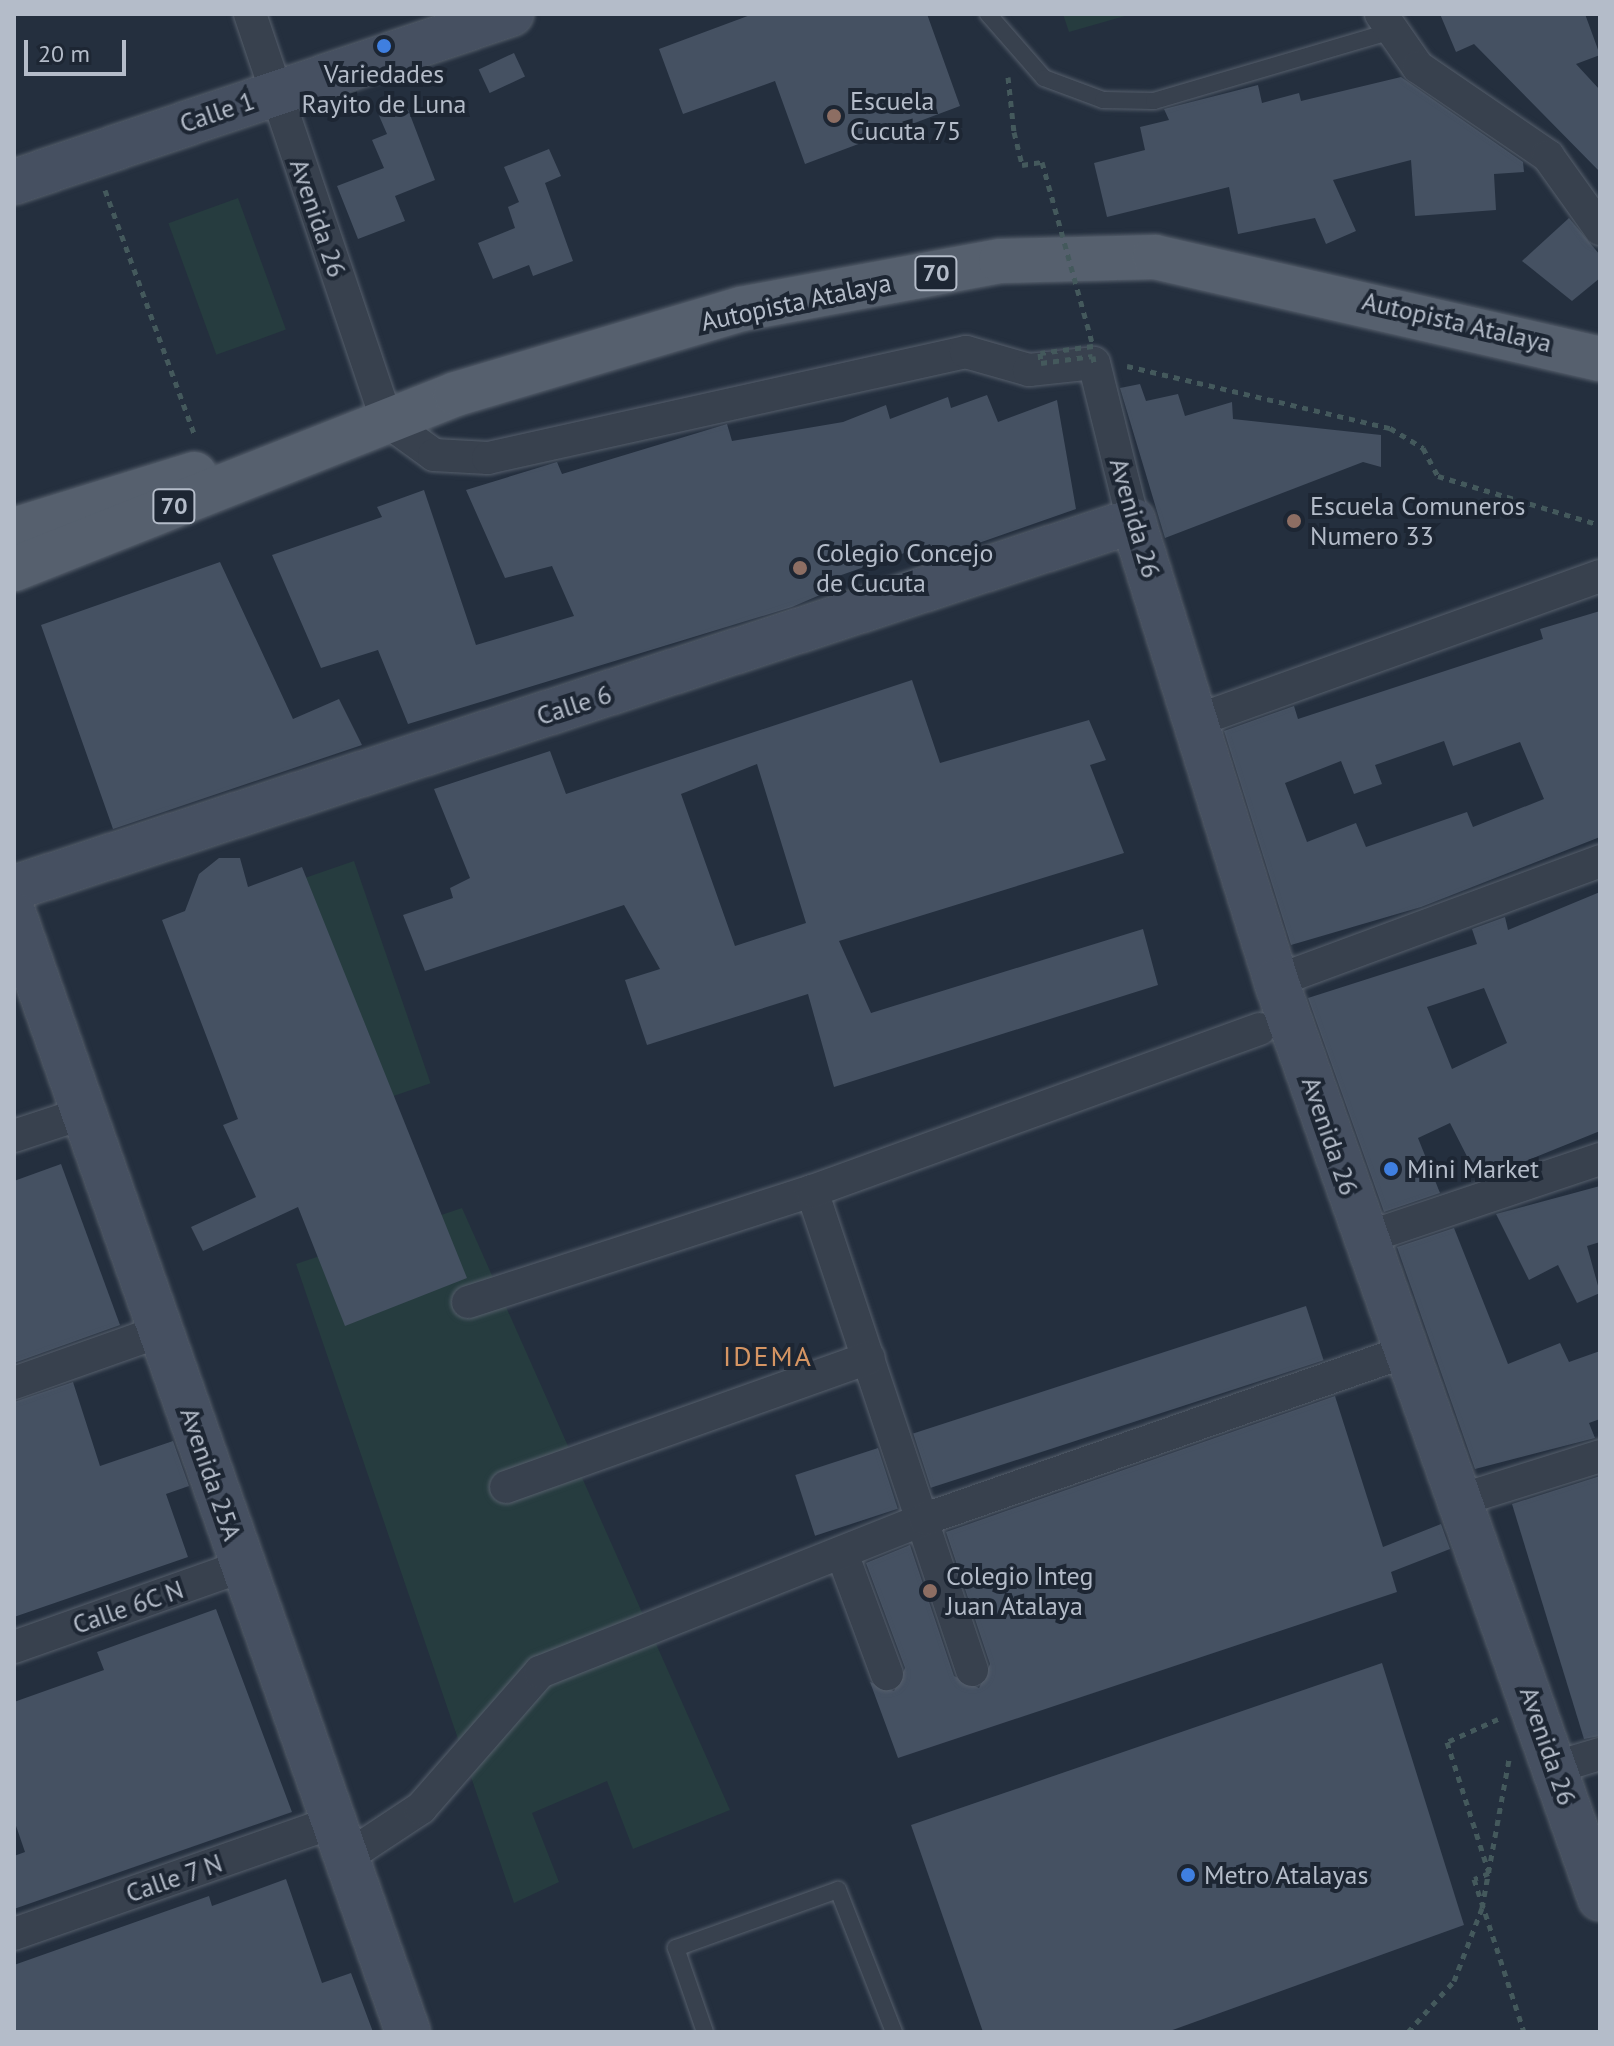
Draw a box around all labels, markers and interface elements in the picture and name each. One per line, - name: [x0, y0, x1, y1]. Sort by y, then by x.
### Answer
- scale bar: [28, 24, 130, 74]
- marker: Variedades Rayito de Luna: [375, 37, 393, 55]
- text: 20 m: [38, 38, 90, 69]
- place label: Variedades Rayito de Luna: [302, 58, 466, 120]
- street label: Calle 1: [176, 85, 258, 139]
- place label: Escuela Cucuta 75: [850, 85, 961, 146]
- marker: Escuela Cucuta 75: [825, 107, 843, 125]
- street label: Avenida 26: [283, 155, 353, 281]
- road number: 70: [914, 253, 958, 293]
- street label: Autopista Atalaya: [698, 267, 894, 337]
- street label: Autopista Atalaya: [1359, 285, 1555, 359]
- street label: Avenida 26: [1103, 455, 1167, 581]
- road number: 70: [152, 486, 196, 526]
- place label: Escuela Comuneros Numero 33: [1310, 490, 1525, 552]
- marker: Escuela Comuneros Numero 33: [1285, 512, 1303, 530]
- place label: Colegio Concejo de Cucuta: [816, 537, 994, 598]
- marker: Colegio Concejo de Cucuta: [791, 559, 809, 577]
- street label: Calle 6: [533, 678, 615, 732]
- street label: Avenida 26: [1295, 1073, 1365, 1199]
- place label: Mini Market: [1407, 1153, 1539, 1185]
- marker: Mini Market: [1382, 1160, 1400, 1178]
- district label: IDEMA: [723, 1339, 813, 1373]
- street label: Avenida 25A: [174, 1404, 248, 1544]
- place label: Colegio Integ Juan Atalaya: [946, 1560, 1093, 1622]
- street label: Calle 6C N: [68, 1573, 188, 1641]
- marker: Colegio Integ Juan Atalaya: [921, 1582, 939, 1600]
- street label: Avenida 26: [1513, 1683, 1583, 1809]
- street label: Calle 7 N: [121, 1847, 227, 1909]
- place label: Metro Atalayas: [1204, 1859, 1369, 1891]
- marker: Metro Atalayas: [1179, 1866, 1197, 1884]

